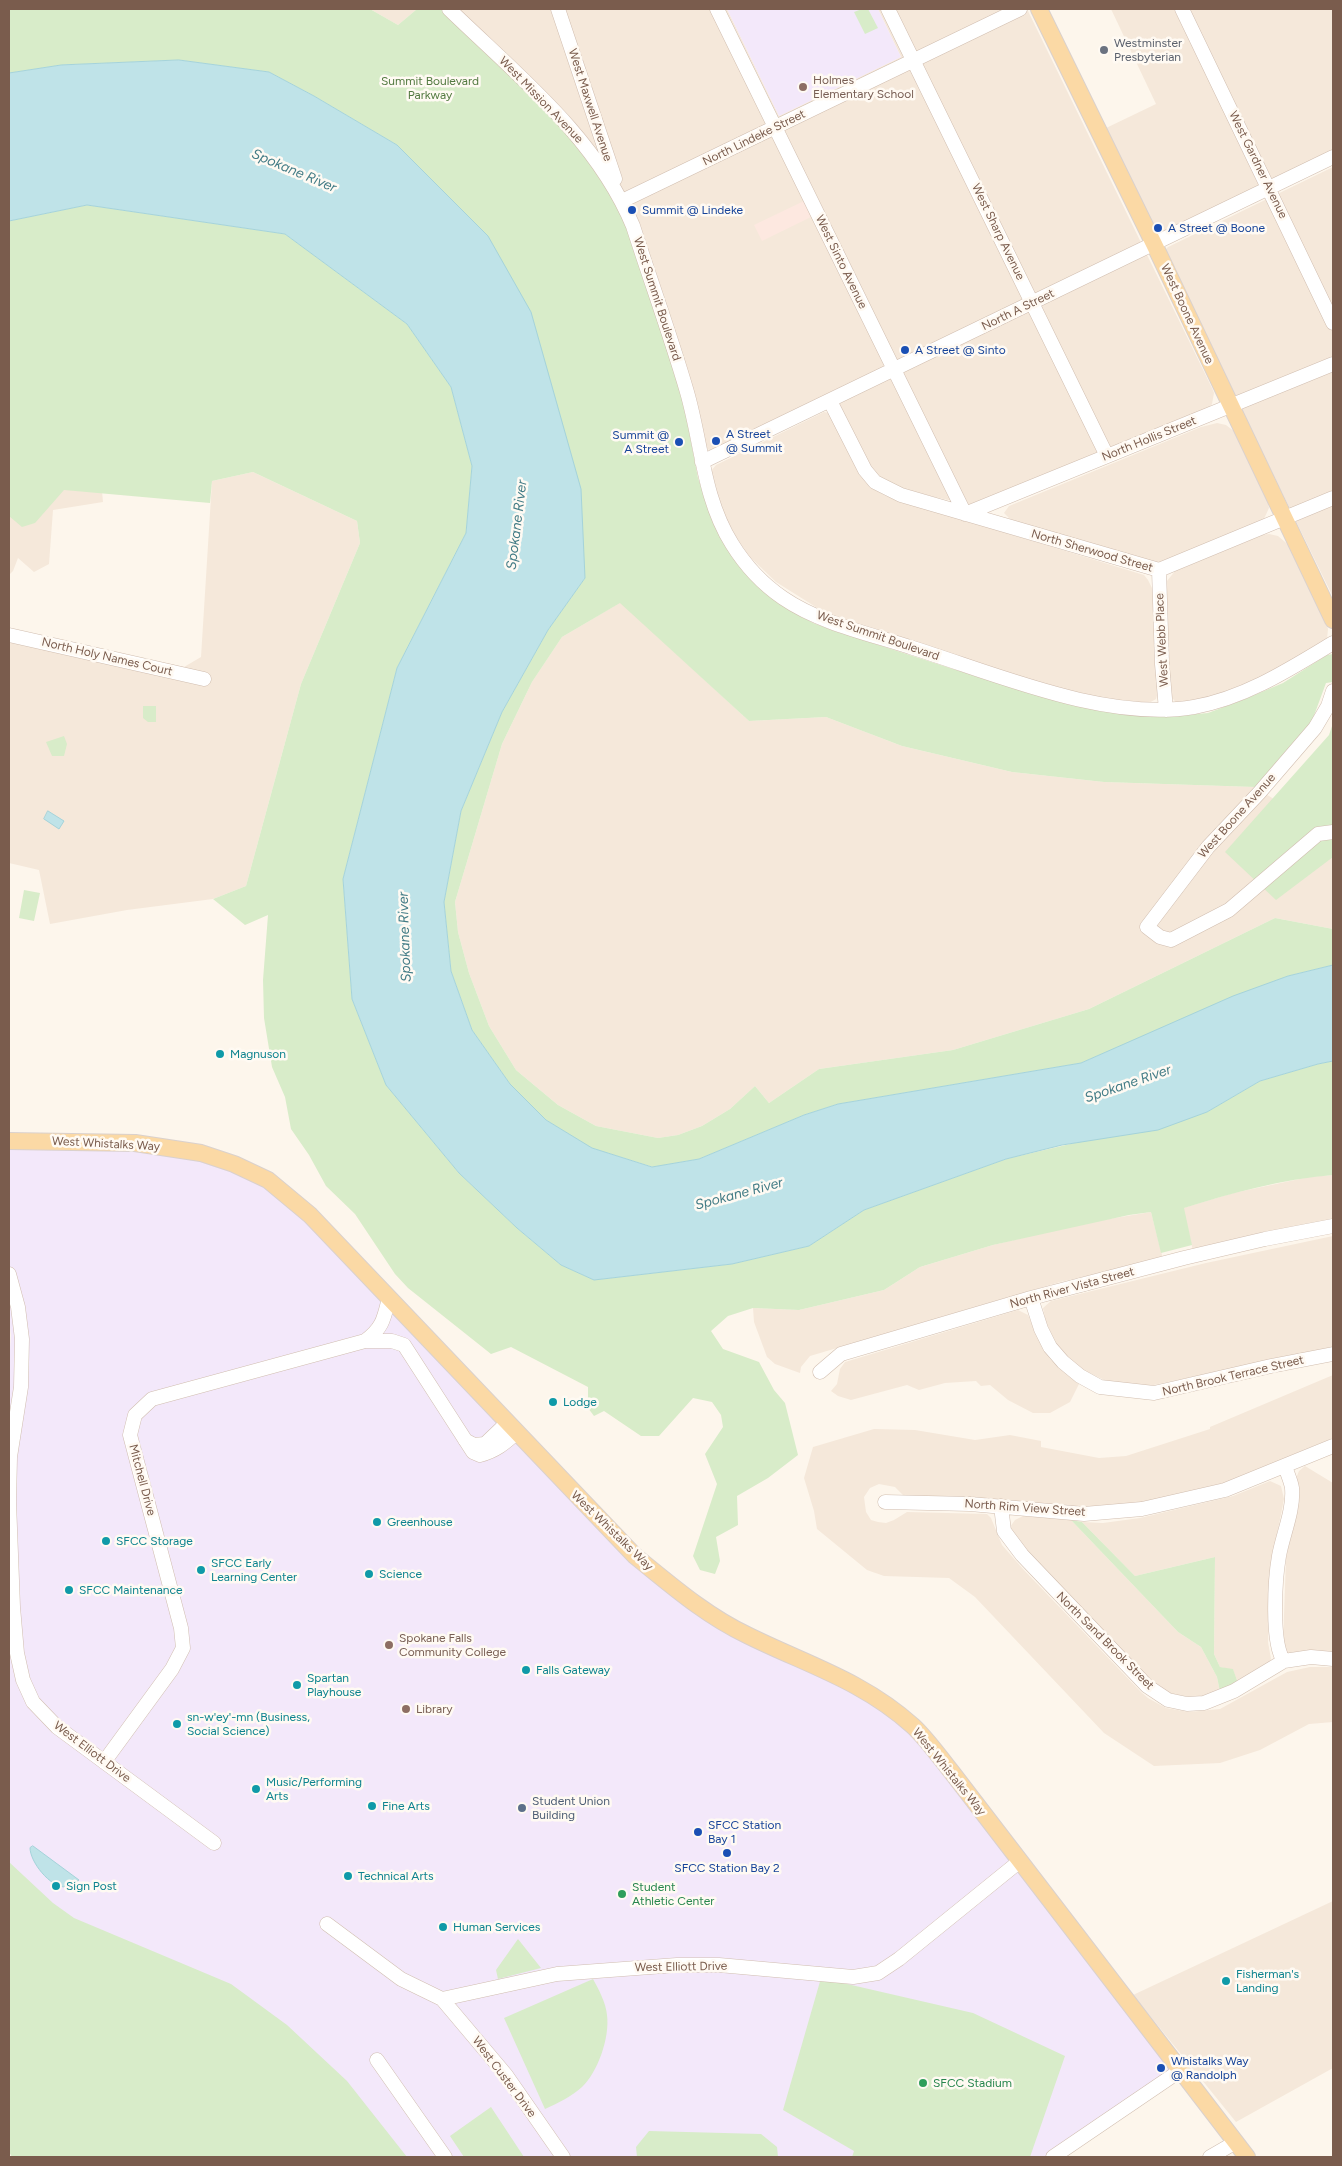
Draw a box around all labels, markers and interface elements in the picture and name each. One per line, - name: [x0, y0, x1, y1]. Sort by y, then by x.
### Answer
- place label: Westminster Presbyterian: [1114, 36, 1182, 64]
- marker: Westminster Presbyterian: [1098, 44, 1110, 56]
- street label: West Maxwell Avenue: [565, 47, 615, 163]
- street label: West Mission Avenue: [496, 54, 586, 146]
- place label: Holmes Elementary School: [813, 73, 914, 101]
- park label: Summit Boulevard Parkway: [381, 74, 479, 102]
- marker: Holmes Elementary School: [797, 81, 809, 93]
- street label: North Lindeke Street: [700, 107, 808, 169]
- street label: West Gardner Avenue: [1226, 109, 1290, 221]
- water label: Spokane River: [249, 146, 339, 196]
- street label: West Sharp Avenue: [968, 181, 1028, 283]
- place label: Summit @ Lindeke: [642, 203, 743, 217]
- marker: Summit @ Lindeke: [626, 204, 638, 216]
- street label: West Sinto Avenue: [812, 213, 870, 311]
- place label: A Street @ Boone: [1168, 221, 1265, 235]
- marker: A Street @ Boone: [1152, 222, 1164, 234]
- street label: West Summit Boulevard: [630, 236, 684, 362]
- street label: West Boone Avenue: [1158, 262, 1216, 366]
- street label: North A Street: [979, 286, 1057, 334]
- place label: A Street @ Sinto: [915, 343, 1006, 357]
- marker: A Street @ Sinto: [899, 344, 911, 356]
- street label: North Hollis Street: [1100, 413, 1198, 465]
- place label: A Street @ Summit: [726, 427, 783, 455]
- place label: Summit @ A Street: [612, 428, 669, 456]
- marker: A Street @ Summit: [710, 435, 722, 447]
- marker: Summit @ A Street: [673, 436, 685, 448]
- water label: Spokane River: [503, 479, 531, 571]
- street label: North Sherwood Street: [1029, 527, 1155, 575]
- street label: West Webb Place: [1152, 593, 1172, 687]
- street label: West Summit Boulevard: [815, 608, 941, 664]
- street label: North Holy Names Court: [40, 635, 174, 679]
- street label: West Boone Avenue: [1195, 771, 1279, 861]
- water label: Spokane River: [395, 892, 415, 982]
- place label: Magnuson: [230, 1047, 286, 1061]
- marker: Magnuson: [214, 1048, 226, 1060]
- water label: Spokane River: [1083, 1061, 1173, 1107]
- street label: West Whistalks Way: [52, 1134, 160, 1154]
- water label: Spokane River: [693, 1174, 785, 1214]
- street label: North River Vista Street: [1008, 1264, 1136, 1312]
- street label: North Brook Terrace Street: [1161, 1353, 1305, 1399]
- place label: Lodge: [563, 1395, 597, 1409]
- marker: Lodge: [547, 1396, 559, 1408]
- street label: Mitchell Drive: [126, 1443, 158, 1517]
- street label: West Whistalks Way: [568, 1488, 656, 1574]
- street label: North Rim View Street: [964, 1497, 1086, 1519]
- place label: Greenhouse: [387, 1515, 452, 1529]
- marker: Greenhouse: [371, 1516, 383, 1528]
- place label: SFCC Storage: [116, 1534, 193, 1548]
- marker: SFCC Storage: [100, 1535, 112, 1547]
- place label: SFCC Early Learning Center: [211, 1556, 297, 1584]
- marker: SFCC Early Learning Center: [195, 1564, 207, 1576]
- place label: Science: [379, 1567, 422, 1581]
- marker: Science: [363, 1568, 375, 1580]
- place label: SFCC Maintenance: [79, 1583, 183, 1597]
- marker: SFCC Maintenance: [63, 1584, 75, 1596]
- street label: North Sand Brook Street: [1053, 1589, 1157, 1693]
- place label: Spokane Falls Community College: [399, 1631, 506, 1659]
- marker: Spokane Falls Community College: [383, 1639, 395, 1651]
- place label: Falls Gateway: [536, 1663, 610, 1677]
- marker: Falls Gateway: [520, 1664, 532, 1676]
- place label: Spartan Playhouse: [307, 1671, 361, 1699]
- marker: Spartan Playhouse: [291, 1679, 303, 1691]
- place label: Library: [416, 1702, 453, 1716]
- marker: Library: [400, 1703, 412, 1715]
- place label: sn-w'ey'-mn (Business, Social Science): [187, 1710, 310, 1738]
- street label: West Elliott Drive: [51, 1718, 133, 1786]
- marker: sn-w'ey'-mn (Business, Social Science): [171, 1718, 183, 1730]
- street label: West Whistalks Way: [909, 1725, 989, 1819]
- place label: Music/Performing Arts: [266, 1775, 362, 1803]
- marker: Music/Performing Arts: [250, 1783, 262, 1795]
- place label: Student Union Building: [532, 1794, 610, 1822]
- place label: Fine Arts: [382, 1799, 430, 1813]
- marker: Fine Arts: [366, 1800, 378, 1812]
- marker: Student Union Building: [516, 1802, 528, 1814]
- place label: SFCC Station Bay 1: [708, 1818, 781, 1846]
- marker: SFCC Station Bay 1: [692, 1826, 704, 1838]
- marker: SFCC Station Bay 2: [721, 1847, 733, 1859]
- place label: SFCC Station Bay 2: [674, 1861, 780, 1875]
- place label: Technical Arts: [358, 1869, 434, 1883]
- marker: Technical Arts: [342, 1870, 354, 1882]
- place label: Sign Post: [66, 1879, 117, 1893]
- marker: Sign Post: [50, 1880, 62, 1892]
- place label: Student Athletic Center: [632, 1880, 714, 1908]
- marker: Student Athletic Center: [616, 1888, 628, 1900]
- place label: Human Services: [453, 1920, 540, 1934]
- marker: Human Services: [437, 1921, 449, 1933]
- street label: West Elliott Drive: [635, 1959, 727, 1975]
- place label: Fisherman's Landing: [1236, 1967, 1299, 1995]
- marker: Fisherman's Landing: [1220, 1975, 1232, 1987]
- street label: West Custer Drive: [469, 2034, 539, 2120]
- place label: Whistalks Way @ Randolph: [1171, 2054, 1249, 2082]
- marker: Whistalks Way @ Randolph: [1155, 2062, 1167, 2074]
- place label: SFCC Stadium: [933, 2076, 1012, 2090]
- marker: SFCC Stadium: [917, 2077, 929, 2089]

